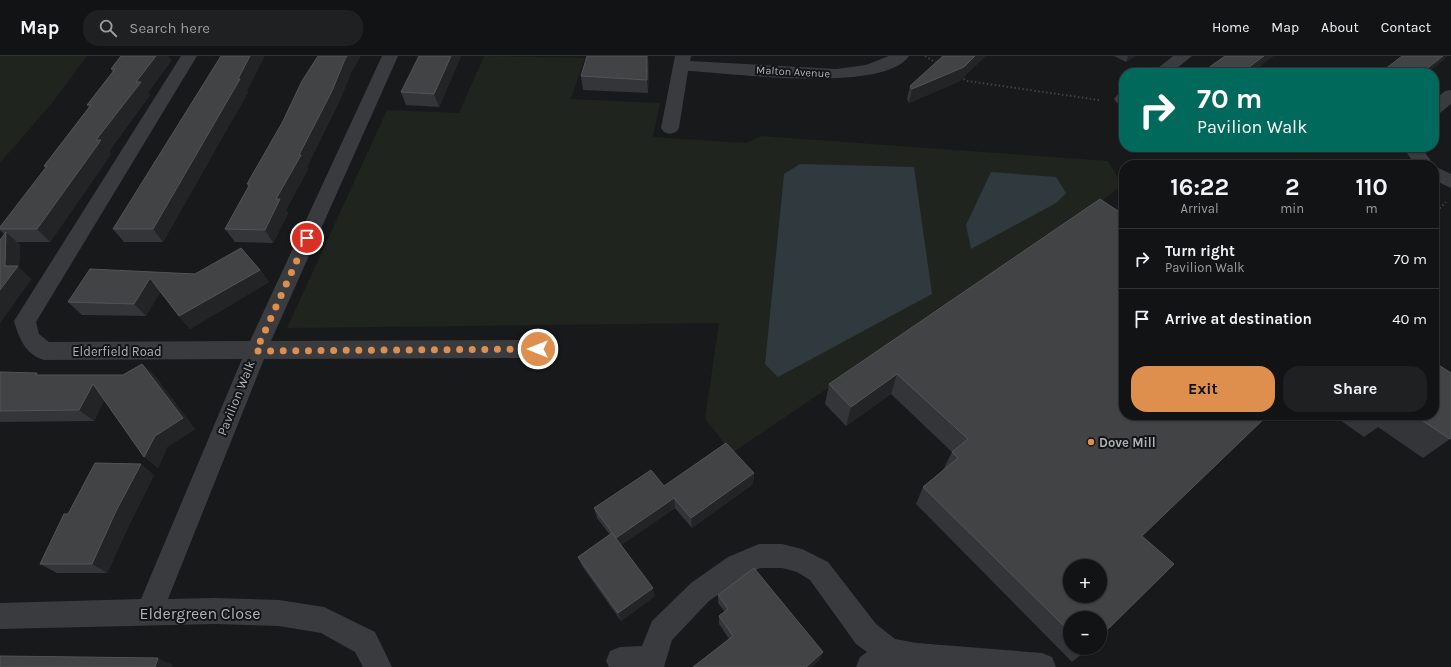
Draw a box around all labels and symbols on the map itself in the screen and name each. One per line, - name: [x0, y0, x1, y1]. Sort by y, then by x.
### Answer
- street label: Malton Avenue: [756, 64, 831, 80]
- pin: [290, 221, 324, 255]
- position arrow: [517, 328, 559, 370]
- street label: Elderfield Road: [72, 344, 162, 359]
- street label: Pavilion Walk: [214, 358, 258, 438]
- place label: Dove Mill: [1099, 435, 1156, 450]
- marker: Dove Mill: [1086, 437, 1096, 447]
- street label: Eldergreen Close: [139, 604, 261, 623]

